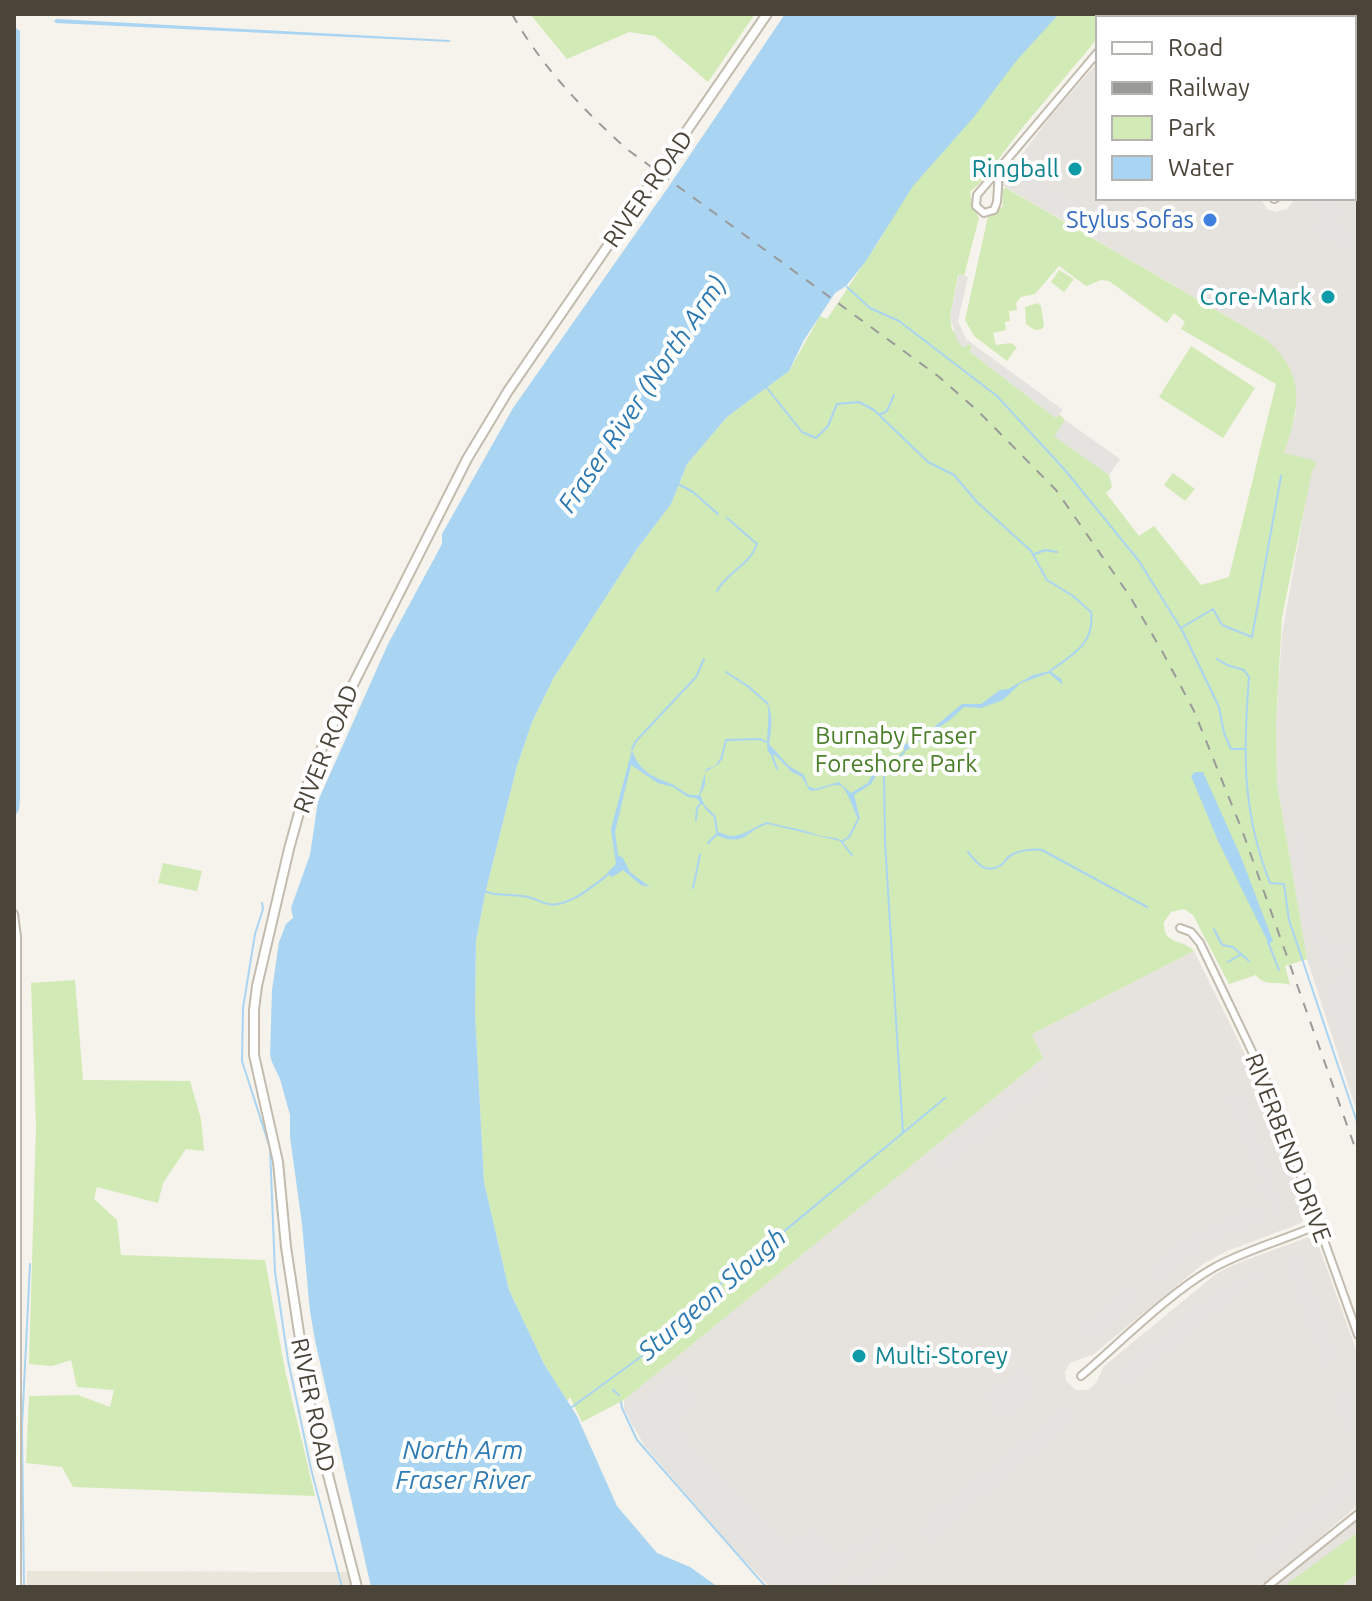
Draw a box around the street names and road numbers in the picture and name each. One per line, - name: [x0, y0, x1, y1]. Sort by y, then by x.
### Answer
- street label: RIVER ROAD: [597, 125, 698, 252]
- street label: RIVER ROAD: [288, 681, 364, 817]
- street label: RIVERBEND DRIVE: [1240, 1050, 1337, 1246]
- street label: RIVER ROAD: [286, 1335, 341, 1474]

